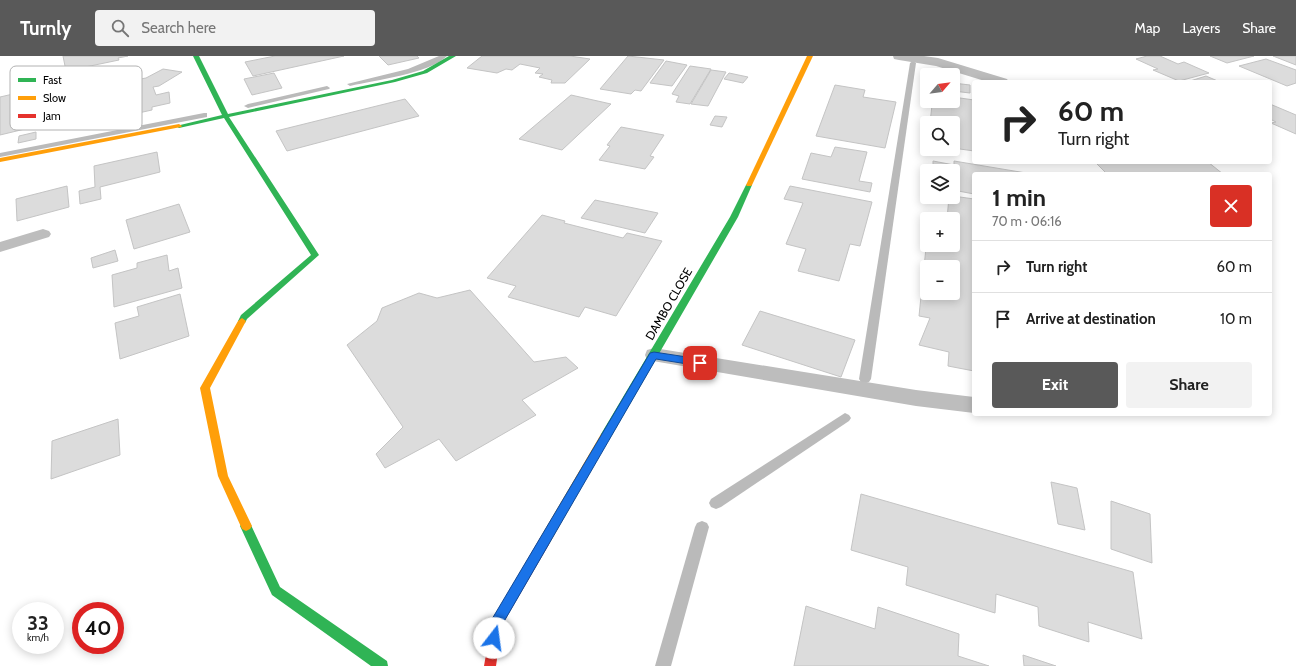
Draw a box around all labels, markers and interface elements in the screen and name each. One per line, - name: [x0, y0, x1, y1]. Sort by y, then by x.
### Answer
- search box: [95, 10, 375, 46]
- text: Turnly: [20, 17, 71, 40]
- icon: search: [109, 17, 131, 39]
- text: Search here: [141, 19, 216, 37]
- text: Map: [1135, 19, 1160, 37]
- text: Layers: [1182, 19, 1220, 37]
- text: Share: [1242, 19, 1276, 37]
- legend: [10, 66, 142, 130]
- north arrow: [920, 68, 960, 108]
- map controls: [920, 68, 960, 300]
- text: Fast: [43, 73, 62, 87]
- text: Slow: [43, 91, 66, 105]
- text: 60 m: [1058, 94, 1124, 128]
- icon: right: [992, 96, 1044, 148]
- text: Jam: [42, 109, 61, 123]
- button: search: [920, 116, 960, 156]
- text: Turn right: [1058, 128, 1129, 150]
- button: layers: [920, 164, 960, 204]
- text: 1 min: [992, 183, 1046, 212]
- button: close: [1210, 185, 1252, 227]
- button: +: [920, 212, 960, 252]
- text: 70 m · 06:16: [992, 213, 1062, 229]
- icon: right: [992, 256, 1014, 278]
- text: Turn right: [1026, 258, 1087, 276]
- text: 60 m: [1216, 258, 1252, 276]
- button: −: [920, 260, 960, 300]
- street label: DAMBO CLOSE: [642, 265, 695, 342]
- icon: arrive: [992, 308, 1014, 330]
- text: Arrive at destination: [1026, 310, 1156, 328]
- text: 10 m: [1220, 310, 1252, 328]
- pin: [683, 346, 717, 380]
- icon: arrive: [689, 352, 711, 374]
- button: Exit: [992, 362, 1118, 408]
- button: Share: [1126, 362, 1252, 408]
- speed limit sign: 40: [72, 602, 124, 654]
- text: 33: [27, 611, 49, 635]
- position arrow: [473, 617, 515, 659]
- text: km/h: [27, 631, 49, 644]

